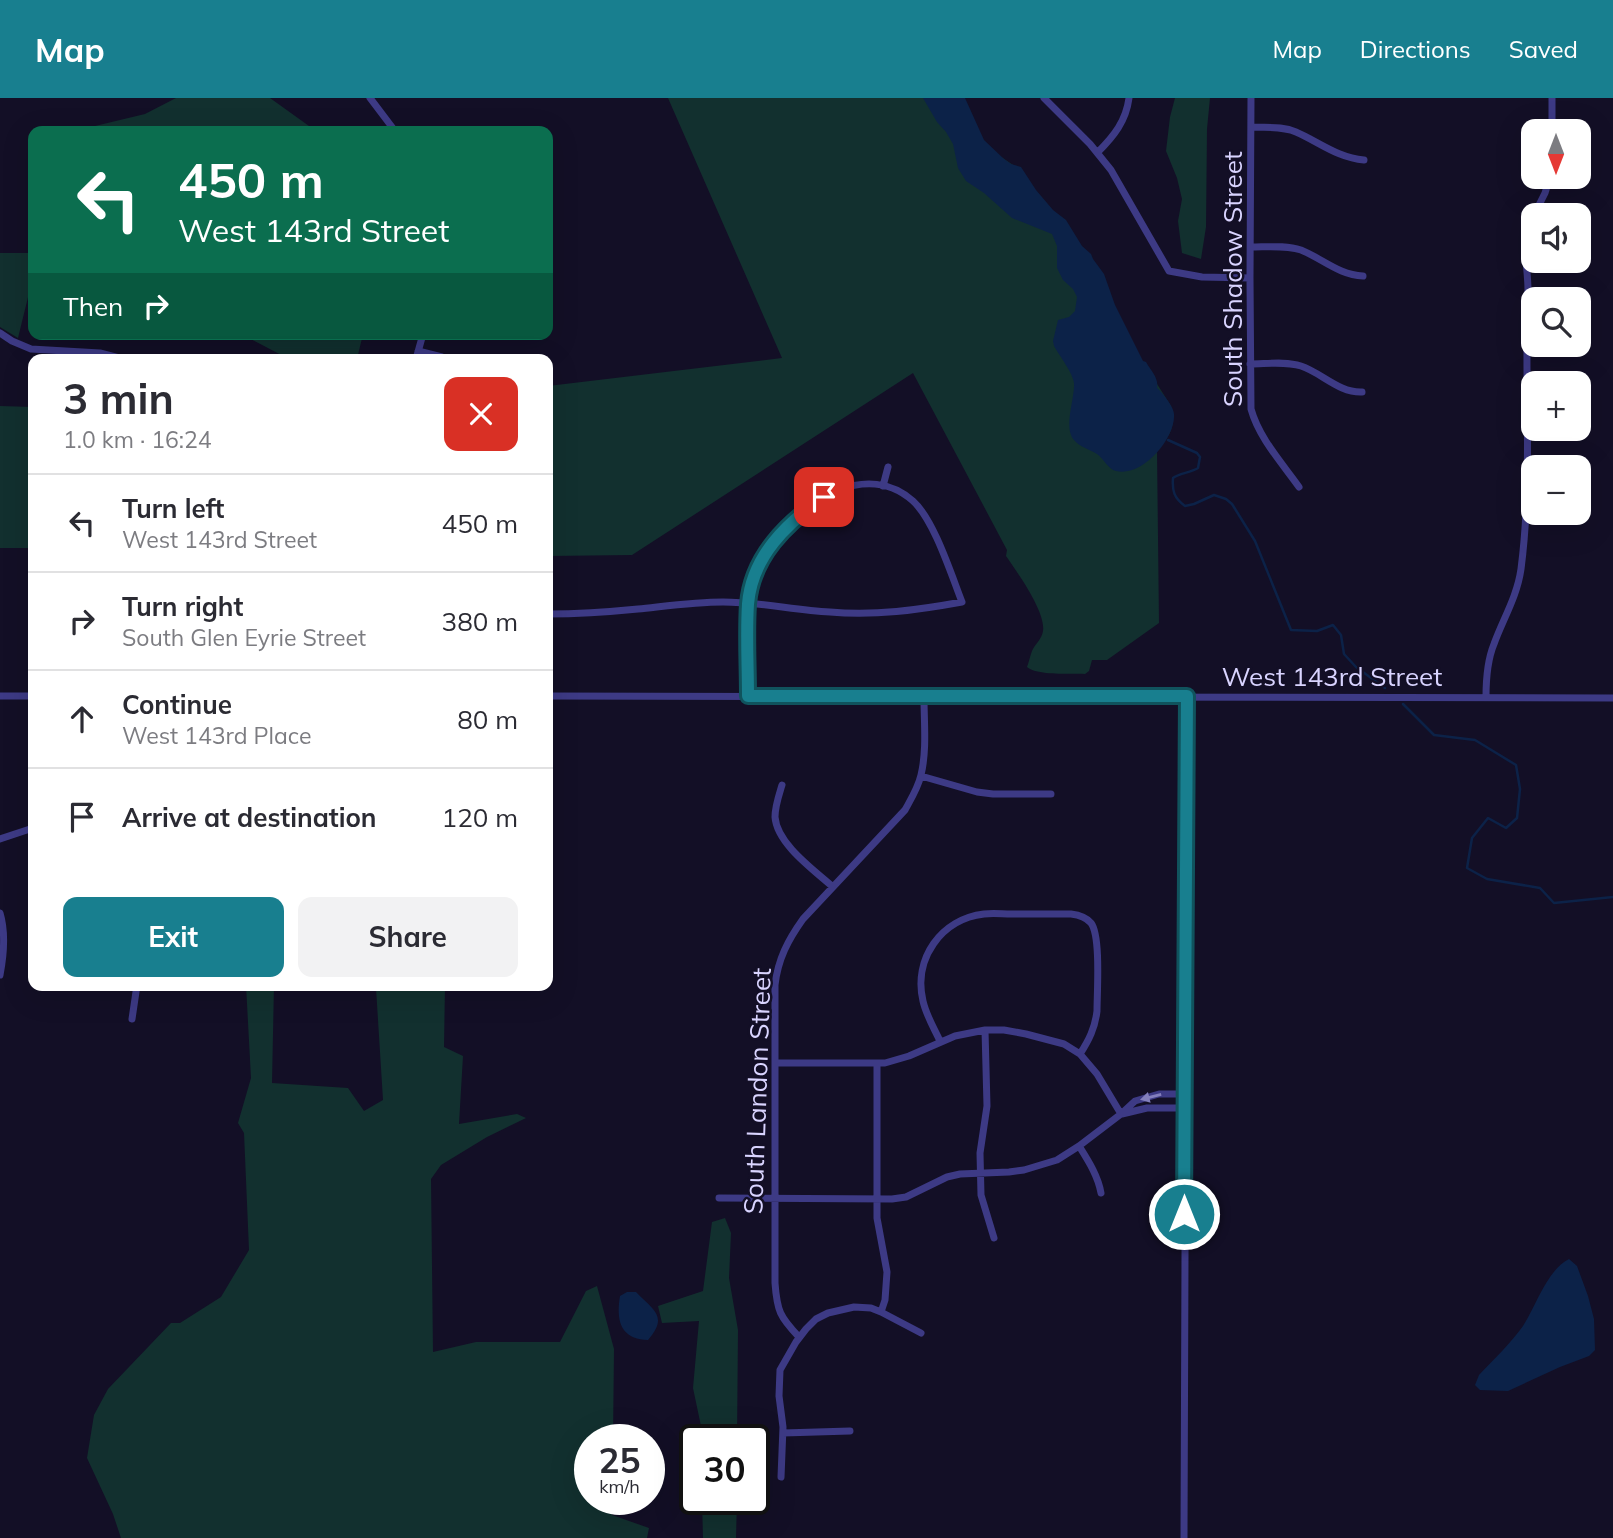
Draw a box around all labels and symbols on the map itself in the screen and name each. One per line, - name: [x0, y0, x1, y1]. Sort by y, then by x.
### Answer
- north arrow: [1521, 119, 1591, 189]
- street label: South Shadow Street: [1216, 151, 1249, 407]
- pin: [794, 467, 854, 527]
- street label: West 143rd Street: [1222, 660, 1442, 693]
- street label: South Landon Street: [736, 967, 778, 1215]
- one-way arrow: [1139, 1092, 1161, 1103]
- position arrow: [1147, 1177, 1221, 1251]
- speed limit sign: 30: [679, 1424, 770, 1515]

